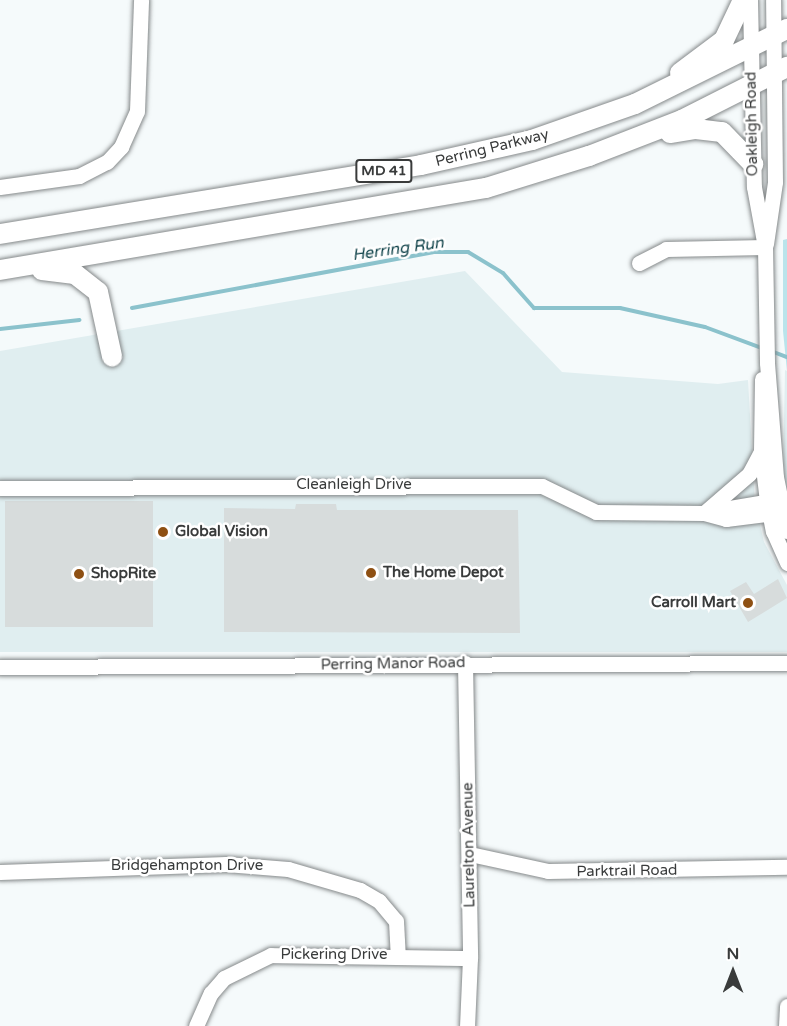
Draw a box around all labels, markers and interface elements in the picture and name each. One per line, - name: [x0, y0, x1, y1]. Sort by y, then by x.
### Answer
- street label: Oakleigh Road: [742, 71, 762, 177]
- street label: Perring Parkway: [433, 125, 551, 171]
- road number: MD 41: [354, 160, 414, 182]
- water label: Herring Run: [351, 233, 445, 265]
- street label: Cleanleigh Drive: [296, 476, 412, 494]
- place label: Global Vision: [175, 523, 268, 541]
- marker: Global Vision: [156, 525, 170, 539]
- place label: The Home Depot: [383, 564, 504, 582]
- place label: ShopRite: [91, 565, 156, 583]
- marker: The Home Depot: [364, 566, 378, 580]
- marker: ShopRite: [72, 567, 86, 581]
- place label: Carroll Mart: [651, 594, 736, 612]
- marker: Carroll Mart: [741, 596, 755, 610]
- street label: Perring Manor Road: [321, 654, 465, 674]
- street label: Laurelton Avenue: [459, 782, 479, 908]
- street label: Bridgehampton Drive: [111, 857, 263, 875]
- street label: Parktrail Road: [576, 861, 678, 881]
- north arrow: [703, 942, 763, 1002]
- text: N: [727, 944, 739, 964]
- street label: Pickering Drive: [280, 946, 388, 964]

